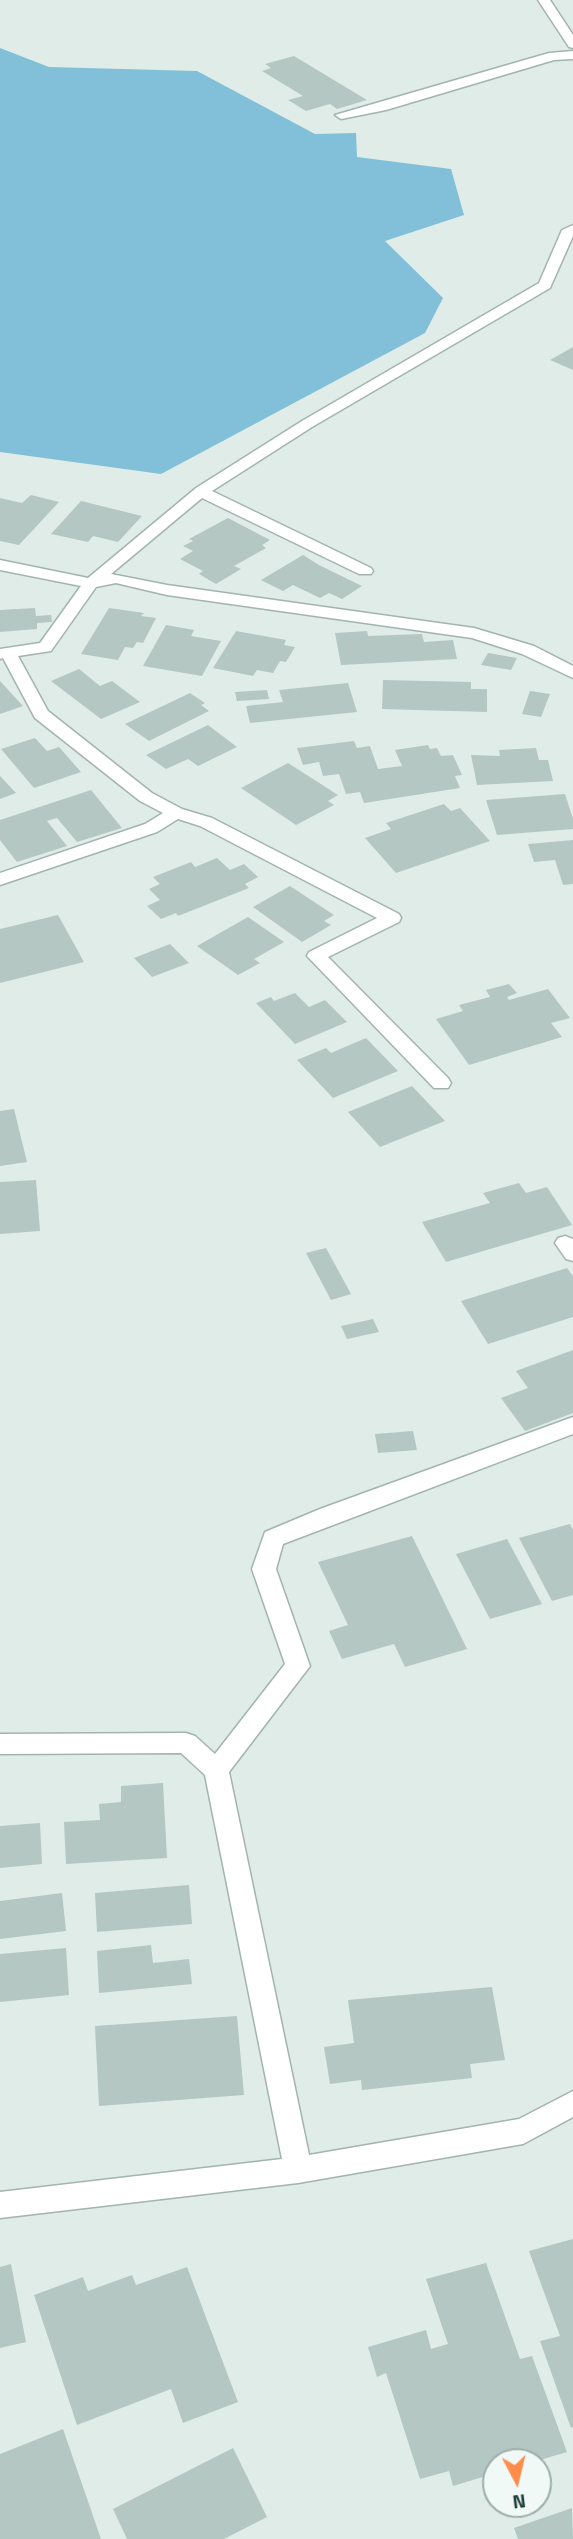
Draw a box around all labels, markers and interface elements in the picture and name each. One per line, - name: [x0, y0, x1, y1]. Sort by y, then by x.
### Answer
- north arrow: [482, 2448, 552, 2518]
- text: N: [511, 2487, 528, 2518]

